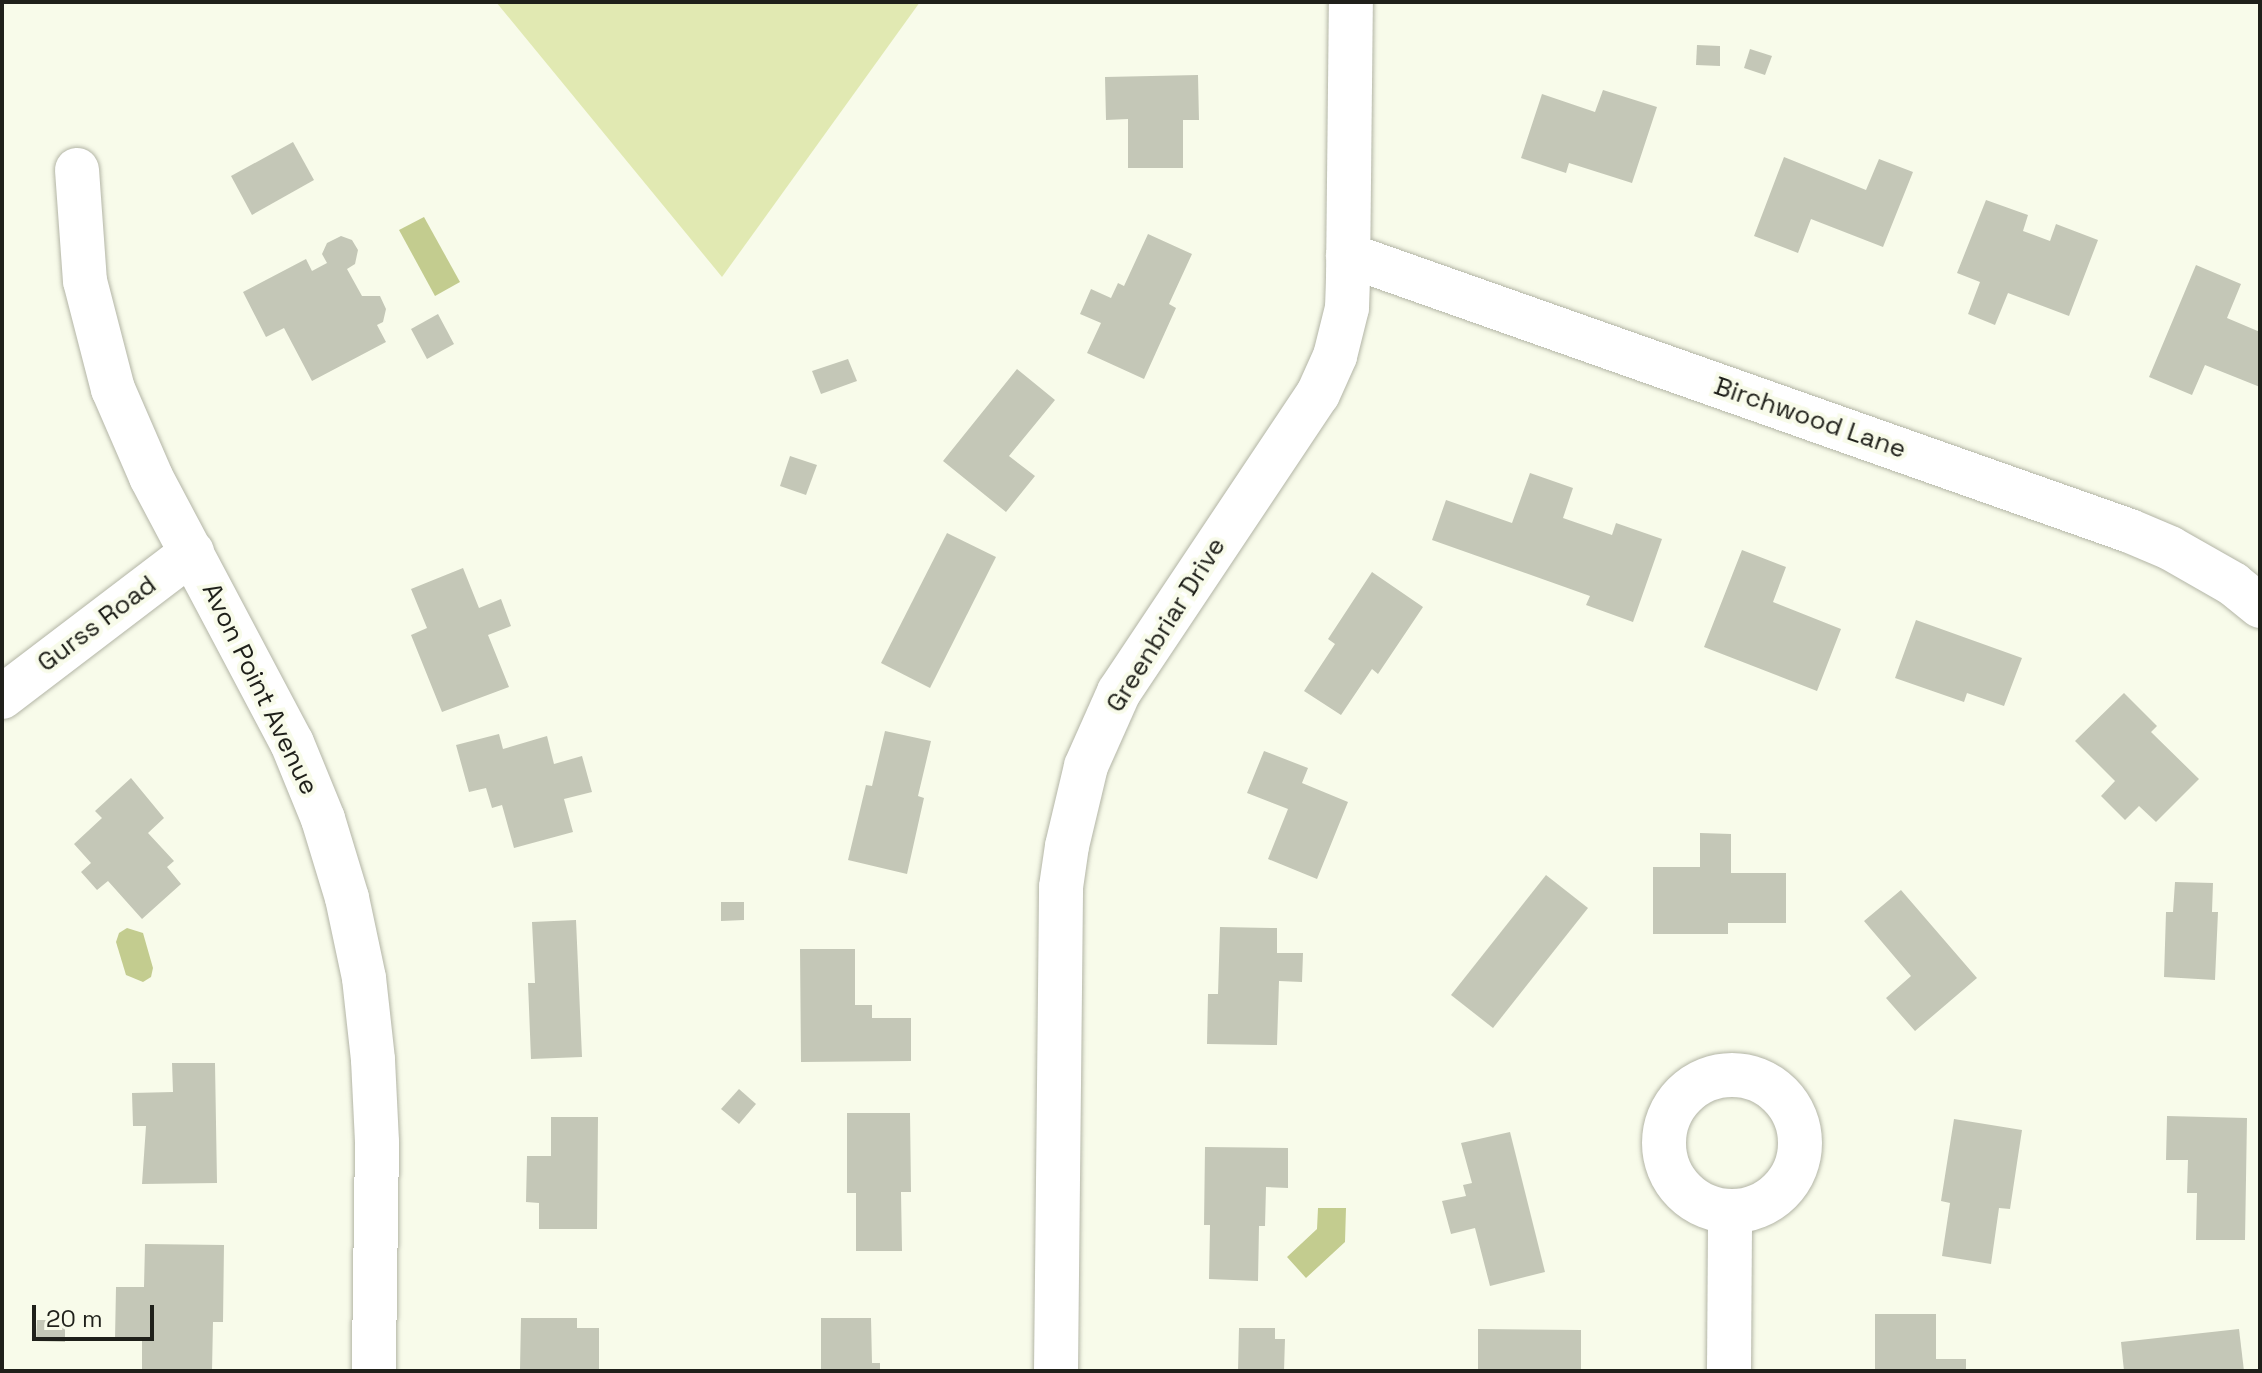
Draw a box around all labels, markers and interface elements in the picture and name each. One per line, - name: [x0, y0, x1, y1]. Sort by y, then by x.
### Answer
- street label: Birchwood Lane: [1710, 371, 1910, 465]
- street label: Greenbriar Drive: [1100, 532, 1232, 718]
- street label: Gurss Road: [31, 569, 163, 679]
- street label: Avon Point Avenue: [195, 578, 325, 800]
- scale bar: [36, 1289, 158, 1339]
- text: 20 m: [46, 1303, 103, 1334]

